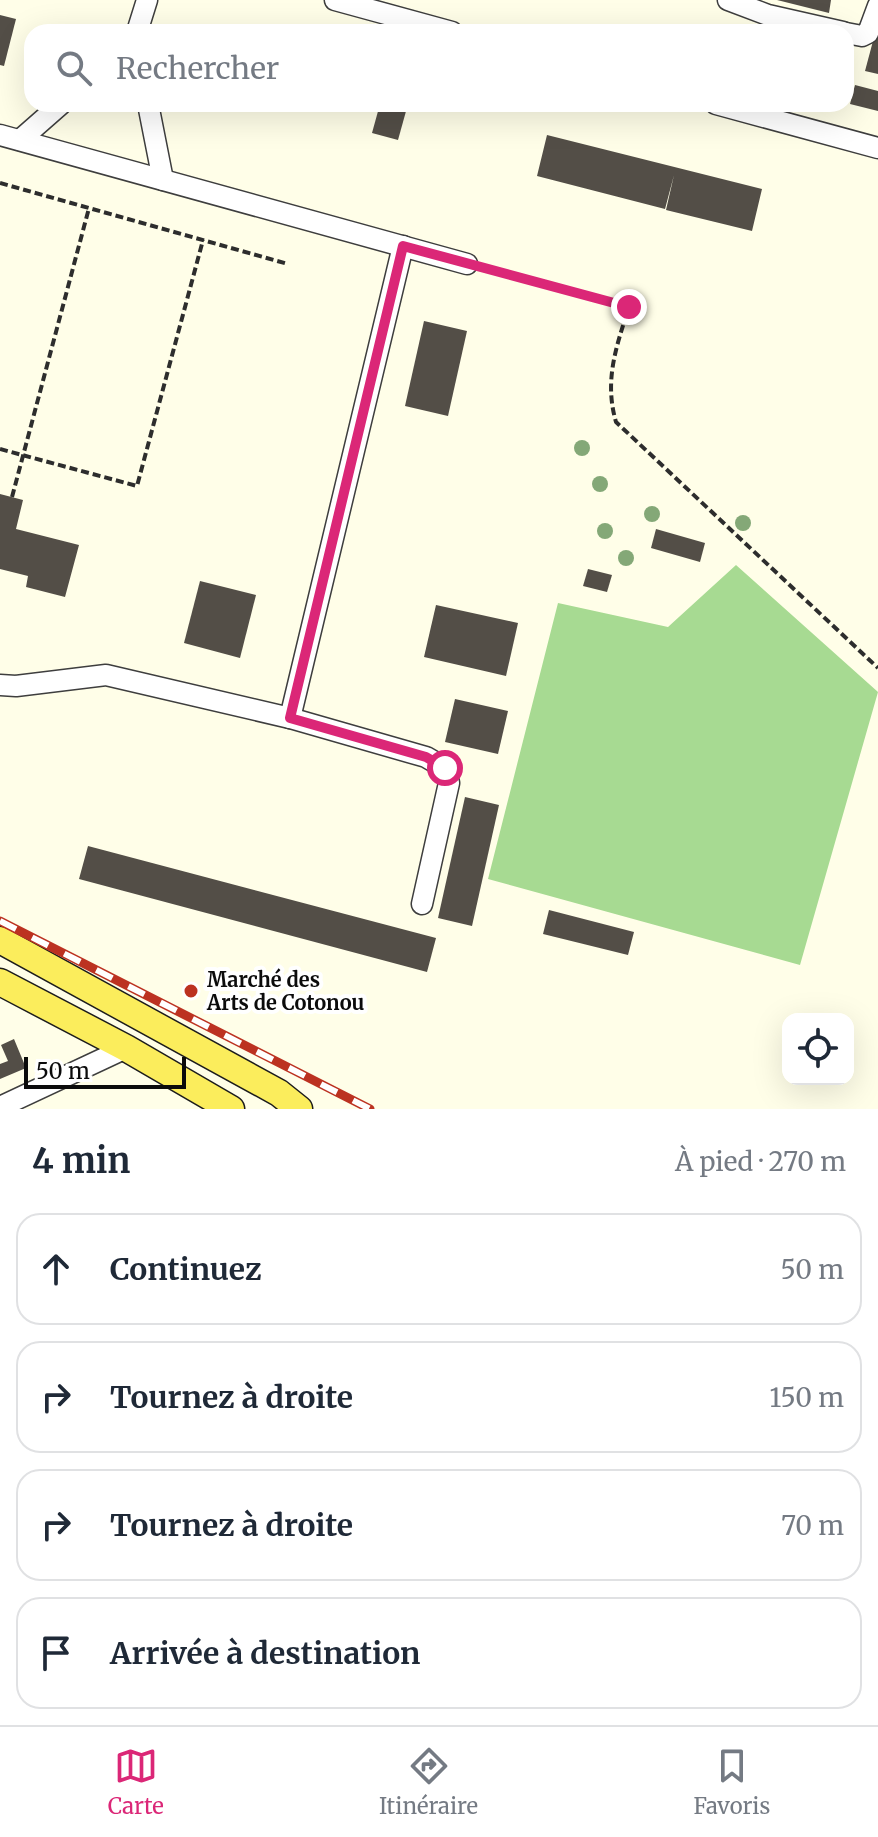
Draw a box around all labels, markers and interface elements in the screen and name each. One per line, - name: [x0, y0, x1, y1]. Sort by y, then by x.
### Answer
- search box: [24, 24, 854, 112]
- icon: search: [52, 46, 96, 90]
- text: Rechercher: [116, 49, 279, 87]
- route end: [611, 289, 647, 325]
- route start: [427, 750, 463, 786]
- place label: Marché des Arts de Cotonou: [206, 967, 365, 1015]
- marker: Marché des Arts de Cotonou: [182, 982, 200, 1000]
- map controls: [782, 1013, 854, 1085]
- button: locate: [782, 1013, 854, 1085]
- scale bar: [24, 1053, 186, 1089]
- text: 50 m: [36, 1057, 90, 1085]
- text: 4 min: [32, 1140, 130, 1182]
- text: À pied · 270 m: [675, 1145, 846, 1178]
- icon: ahead: [34, 1247, 78, 1291]
- text: Continuez: [110, 1250, 261, 1288]
- text: 50 m: [780, 1253, 844, 1286]
- icon: right: [34, 1375, 78, 1419]
- text: Tournez à droite: [110, 1378, 353, 1416]
- text: 150 m: [770, 1381, 844, 1414]
- icon: right: [34, 1503, 78, 1547]
- text: Tournez à droite: [110, 1506, 353, 1544]
- text: 70 m: [781, 1509, 844, 1542]
- icon: arrive: [34, 1631, 78, 1675]
- text: Arrivée à destination: [110, 1634, 420, 1672]
- tab: Carte: [108, 1744, 164, 1820]
- tab: Itinéraire: [379, 1744, 478, 1820]
- tab: Favoris: [693, 1744, 770, 1820]

